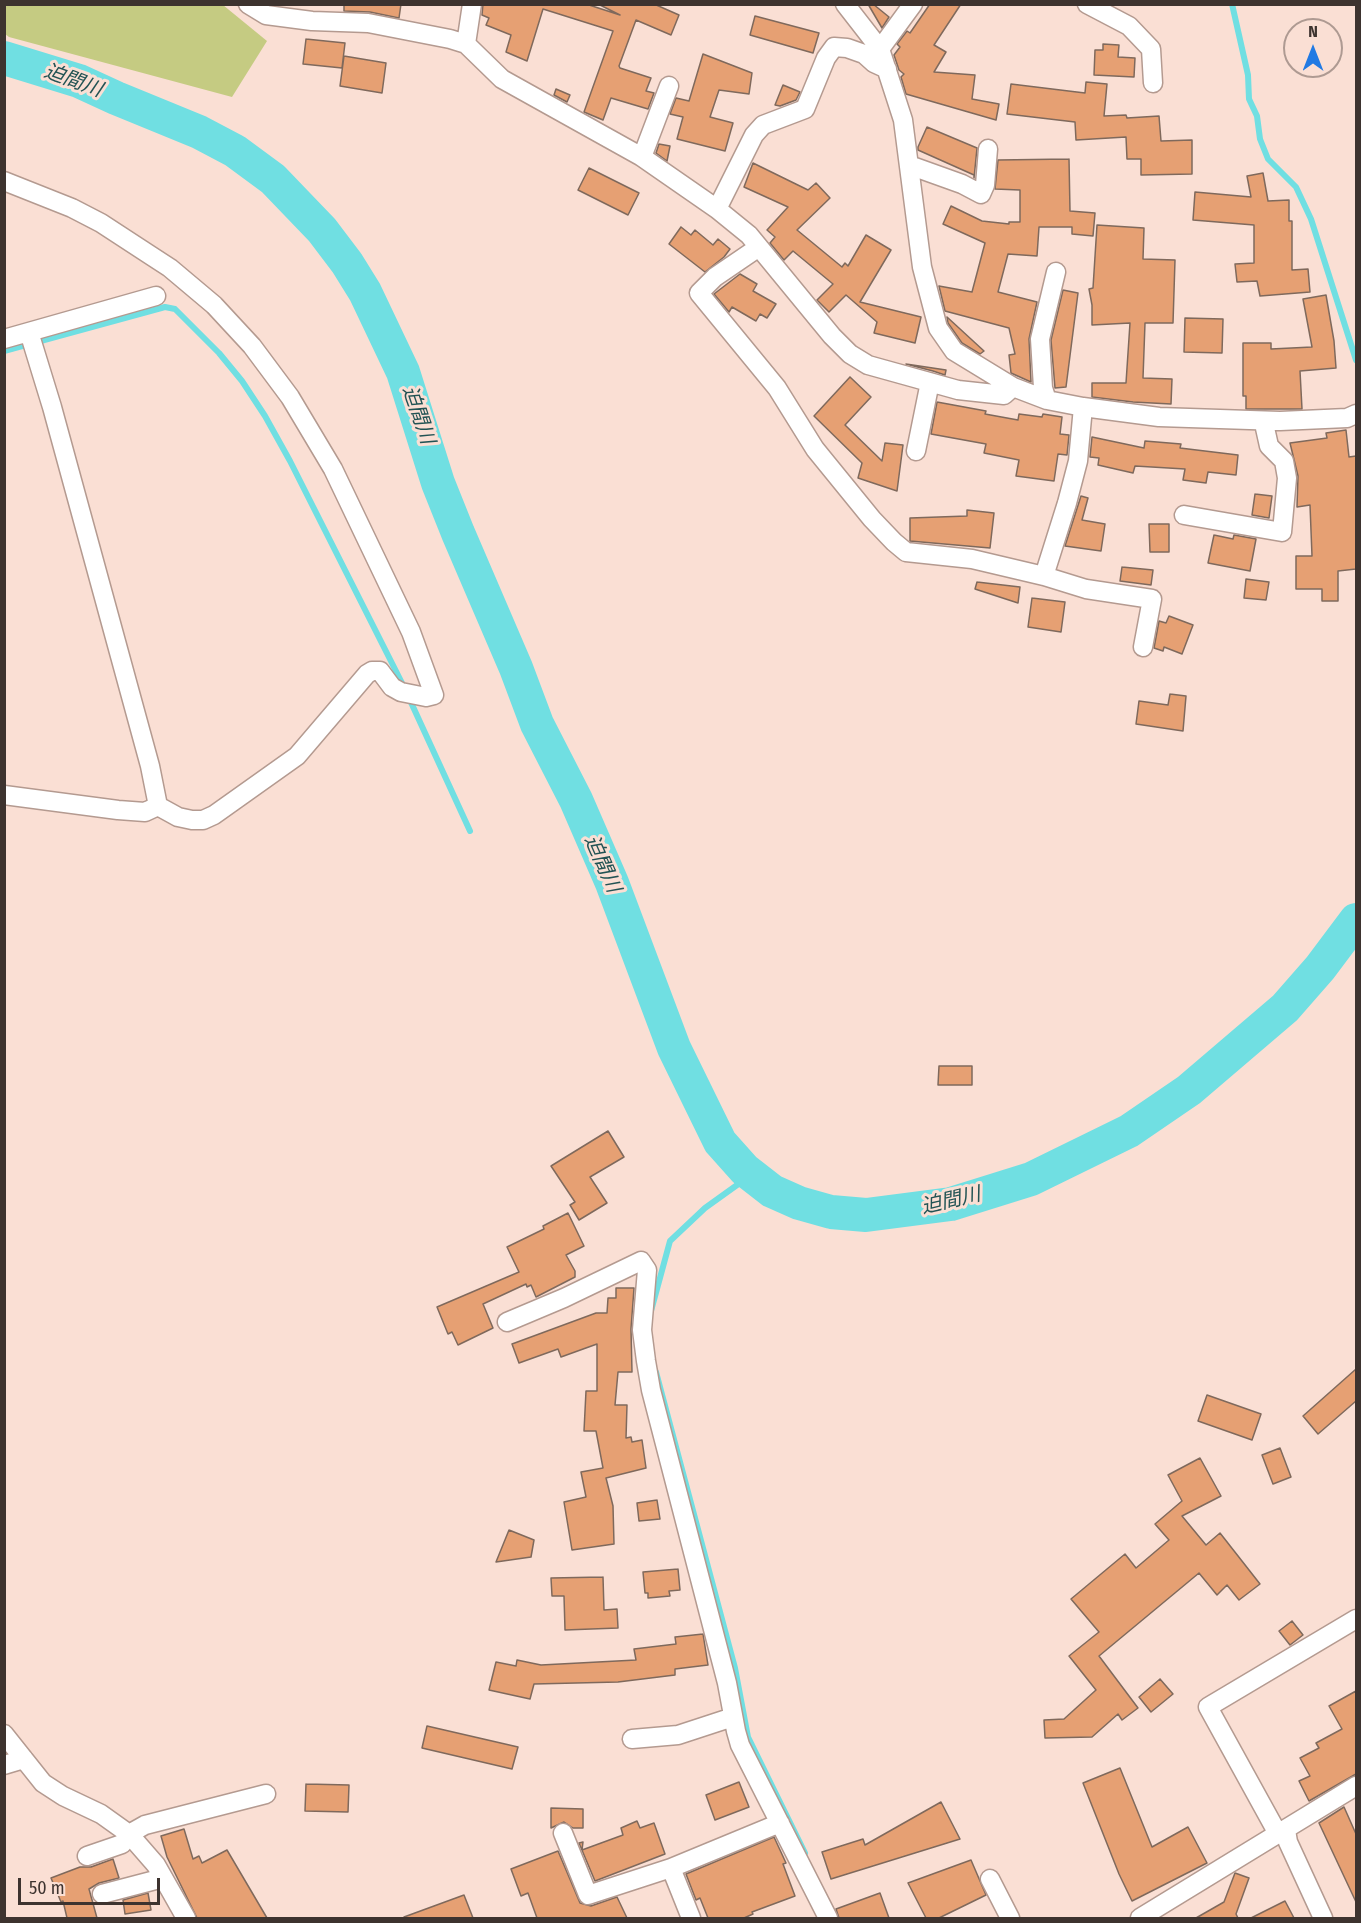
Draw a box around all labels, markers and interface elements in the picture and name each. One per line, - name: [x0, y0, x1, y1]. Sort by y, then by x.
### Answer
- north arrow: [1283, 18, 1343, 78]
- text: N: [1308, 22, 1318, 41]
- water label: 迫間川: [41, 59, 105, 103]
- water label: 迫間川: [397, 383, 439, 447]
- water label: 迫間川: [579, 832, 625, 896]
- water label: 迫間川: [919, 1183, 983, 1219]
- scale bar: [21, 1866, 164, 1904]
- text: 50 m: [29, 1877, 65, 1899]

